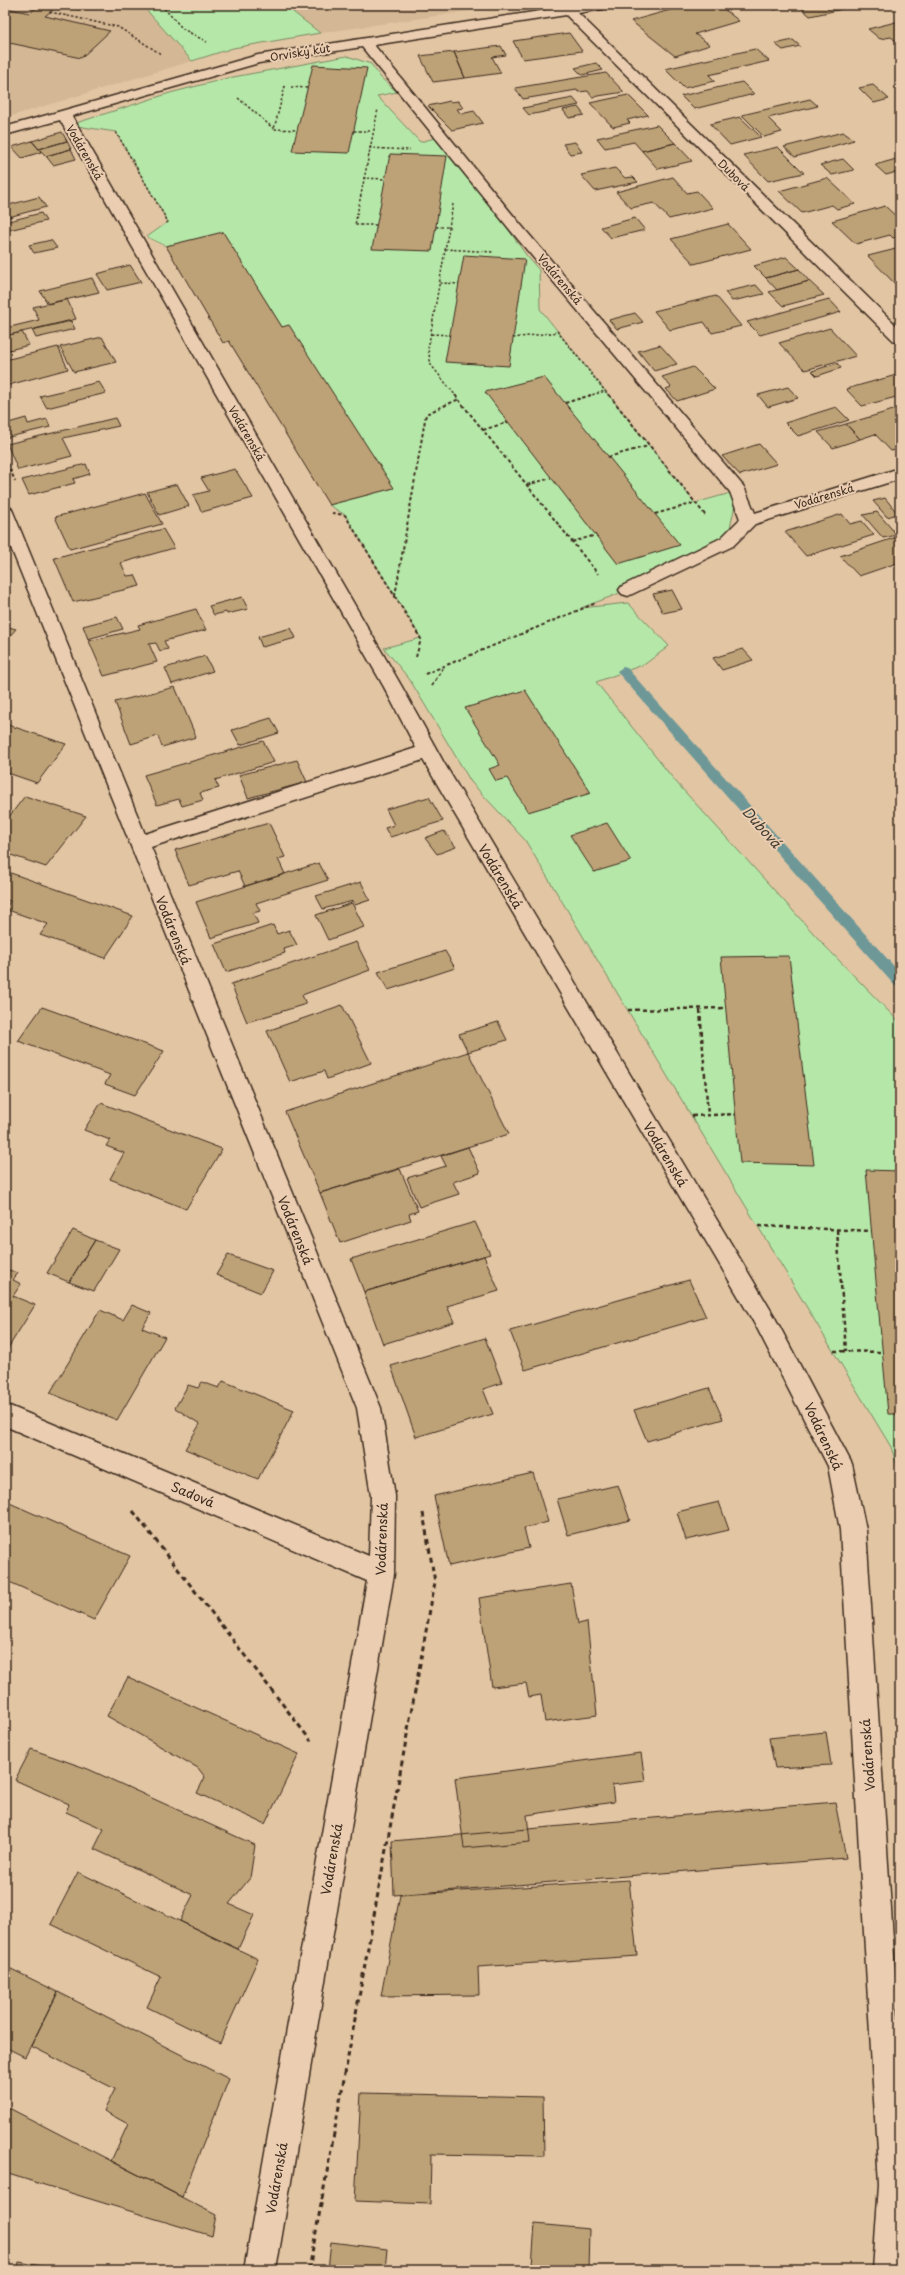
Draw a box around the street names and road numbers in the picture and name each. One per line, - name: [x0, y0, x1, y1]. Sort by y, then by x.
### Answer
- street label: Orviský kút: [269, 39, 332, 65]
- street label: Vodárenská: [62, 121, 108, 183]
- street label: Dubová: [714, 155, 754, 195]
- street label: Vodárenská: [534, 250, 586, 308]
- street label: Vodárenská: [224, 402, 270, 464]
- street label: Vodárenská: [792, 479, 856, 513]
- street label: Vodárenská: [474, 840, 528, 913]
- street label: Vodárenská: [152, 893, 197, 968]
- street label: Vodárenská: [639, 1118, 693, 1191]
- street label: Vodárenská: [274, 1193, 319, 1268]
- street label: Vodárenská: [800, 1399, 848, 1474]
- street label: Sadová: [168, 1476, 218, 1512]
- street label: Vodárenská: [370, 1501, 392, 1576]
- street label: Vodárenská: [855, 1717, 879, 1792]
- street label: Vodárenská: [315, 1821, 347, 1896]
- street label: Vodárenská: [260, 2140, 292, 2215]

